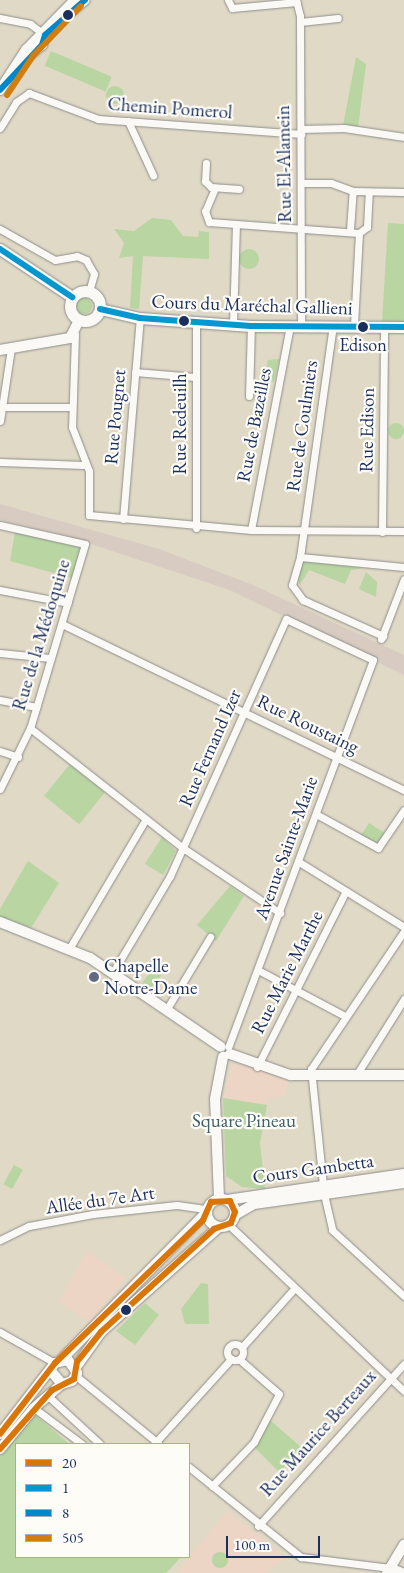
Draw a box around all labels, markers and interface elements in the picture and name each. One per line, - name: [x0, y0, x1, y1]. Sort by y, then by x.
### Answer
- unlabelled marker: [63, 10, 73, 20]
- street label: Chemin Pomerol: [107, 92, 233, 124]
- street label: Rue El-Alamein: [272, 105, 296, 223]
- street label: Cours du Maréchal Gallieni: [151, 290, 353, 320]
- unlabelled marker: [179, 316, 189, 326]
- marker: Edison: [358, 322, 368, 332]
- place label: Edison: [339, 334, 387, 356]
- street label: Rue de Coulmiers: [281, 359, 323, 493]
- street label: Rue de Bazeilles: [232, 366, 276, 484]
- street label: Rue Pougnet: [99, 368, 131, 466]
- street label: Rue Redeuilh: [169, 373, 191, 475]
- street label: Rue Edison: [355, 387, 379, 473]
- street label: Rue de la Médoquine: [7, 557, 75, 713]
- street label: Rue Fernand Izer: [174, 686, 246, 810]
- street label: Rue Roustaing: [253, 690, 363, 758]
- street label: Avenue Sainte-Marie: [250, 773, 322, 923]
- street label: Rue Marie Marthe: [246, 907, 328, 1037]
- place label: Chapelle Notre-Dame: [104, 955, 197, 999]
- marker: Chapelle Notre-Dame: [88, 971, 100, 983]
- park label: Square Pineau: [192, 1110, 296, 1132]
- street label: Cours Gambetta: [251, 1149, 375, 1189]
- street label: Allée du 7e Art: [44, 1181, 156, 1219]
- unlabelled marker: [121, 1305, 131, 1315]
- street label: Rue Maurice Berteaux: [255, 1365, 381, 1501]
- legend: [15, 1443, 190, 1558]
- text: 20: [62, 1453, 76, 1472]
- text: 1: [62, 1478, 69, 1497]
- text: 8: [62, 1503, 69, 1522]
- scale bar: [229, 1526, 323, 1558]
- text: 505: [62, 1528, 84, 1547]
- text: 100 m: [234, 1535, 270, 1554]

